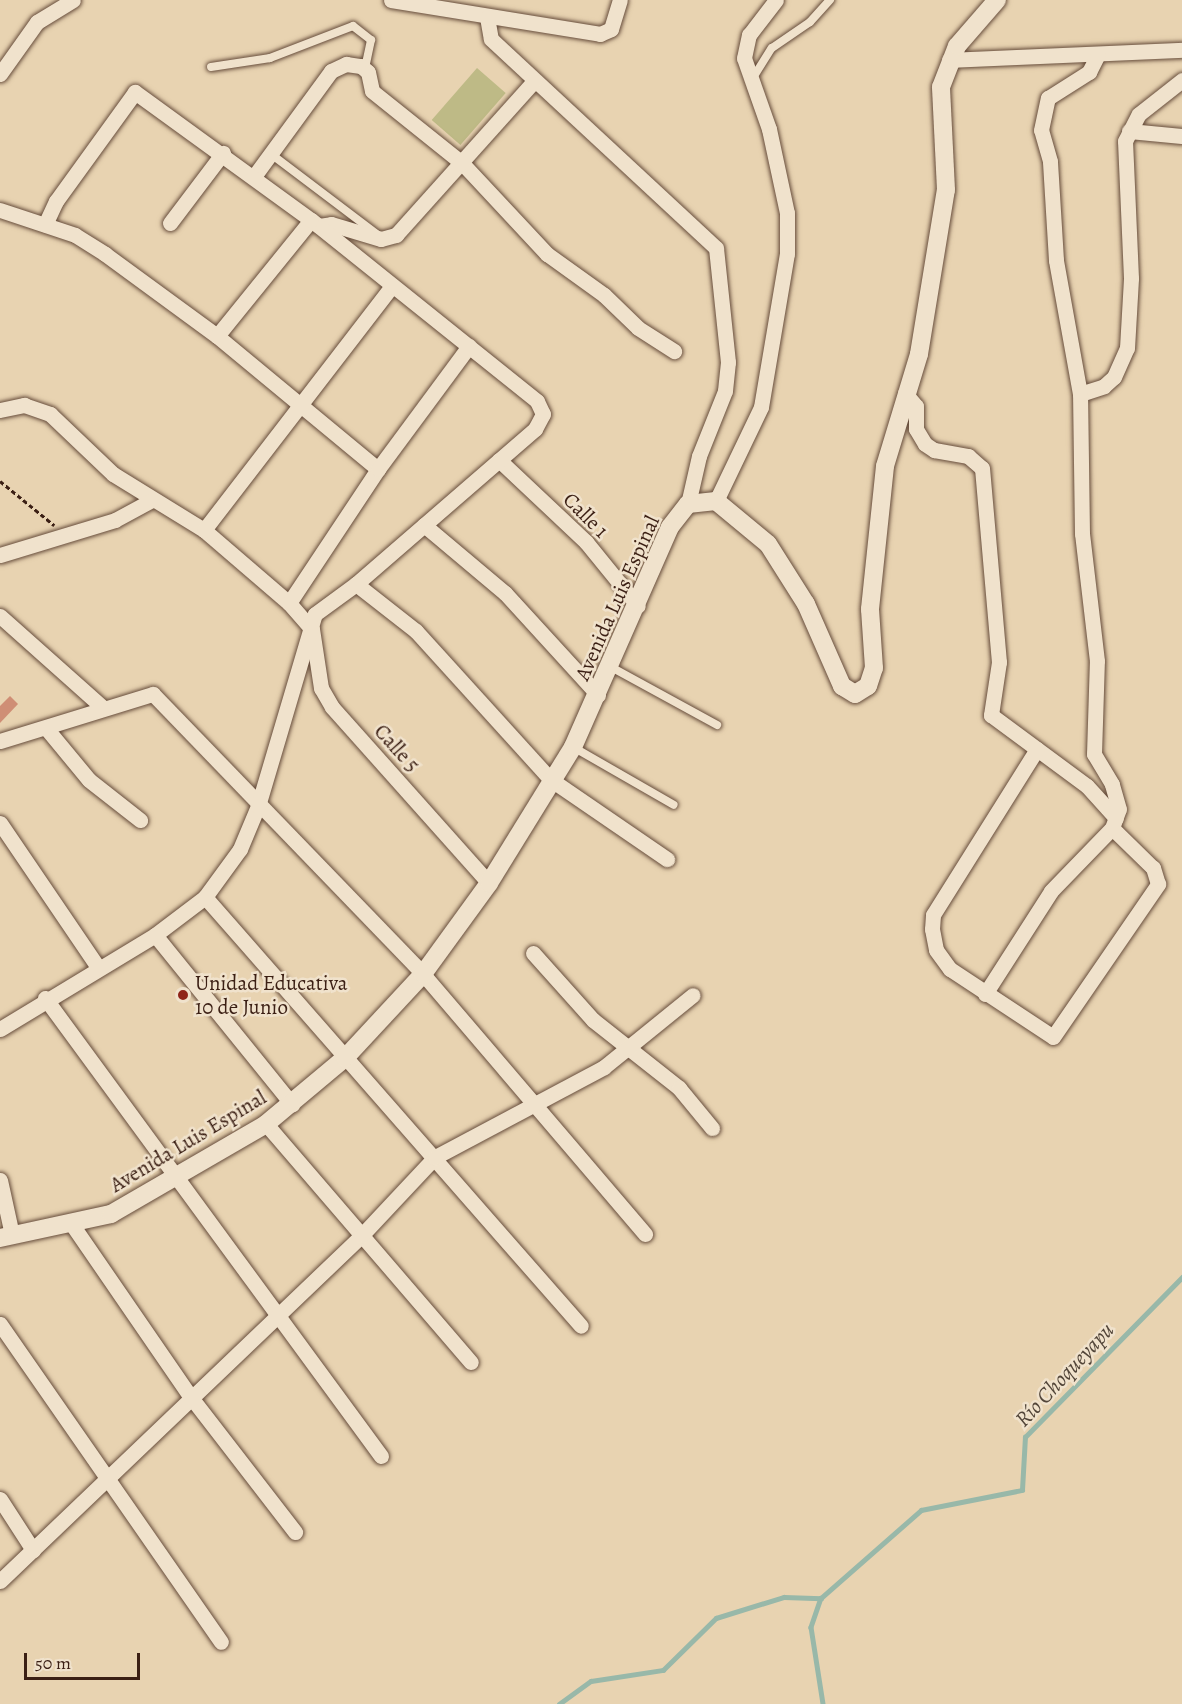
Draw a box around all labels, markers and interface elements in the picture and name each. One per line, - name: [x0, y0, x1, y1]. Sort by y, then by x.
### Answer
- street label: Calle 1: [558, 487, 614, 543]
- street label: Avenida Luis Espinal: [569, 512, 665, 684]
- street label: Calle 5: [369, 719, 425, 777]
- place label: Unidad Educativa 10 de Junio: [195, 970, 347, 1020]
- marker: Unidad Educativa 10 de Junio: [176, 988, 190, 1002]
- street label: Avenida Luis Espinal: [105, 1084, 271, 1198]
- water label: Río Choqueyapu: [1010, 1317, 1120, 1433]
- scale bar: [27, 1641, 142, 1679]
- text: 50 m: [35, 1651, 71, 1675]

